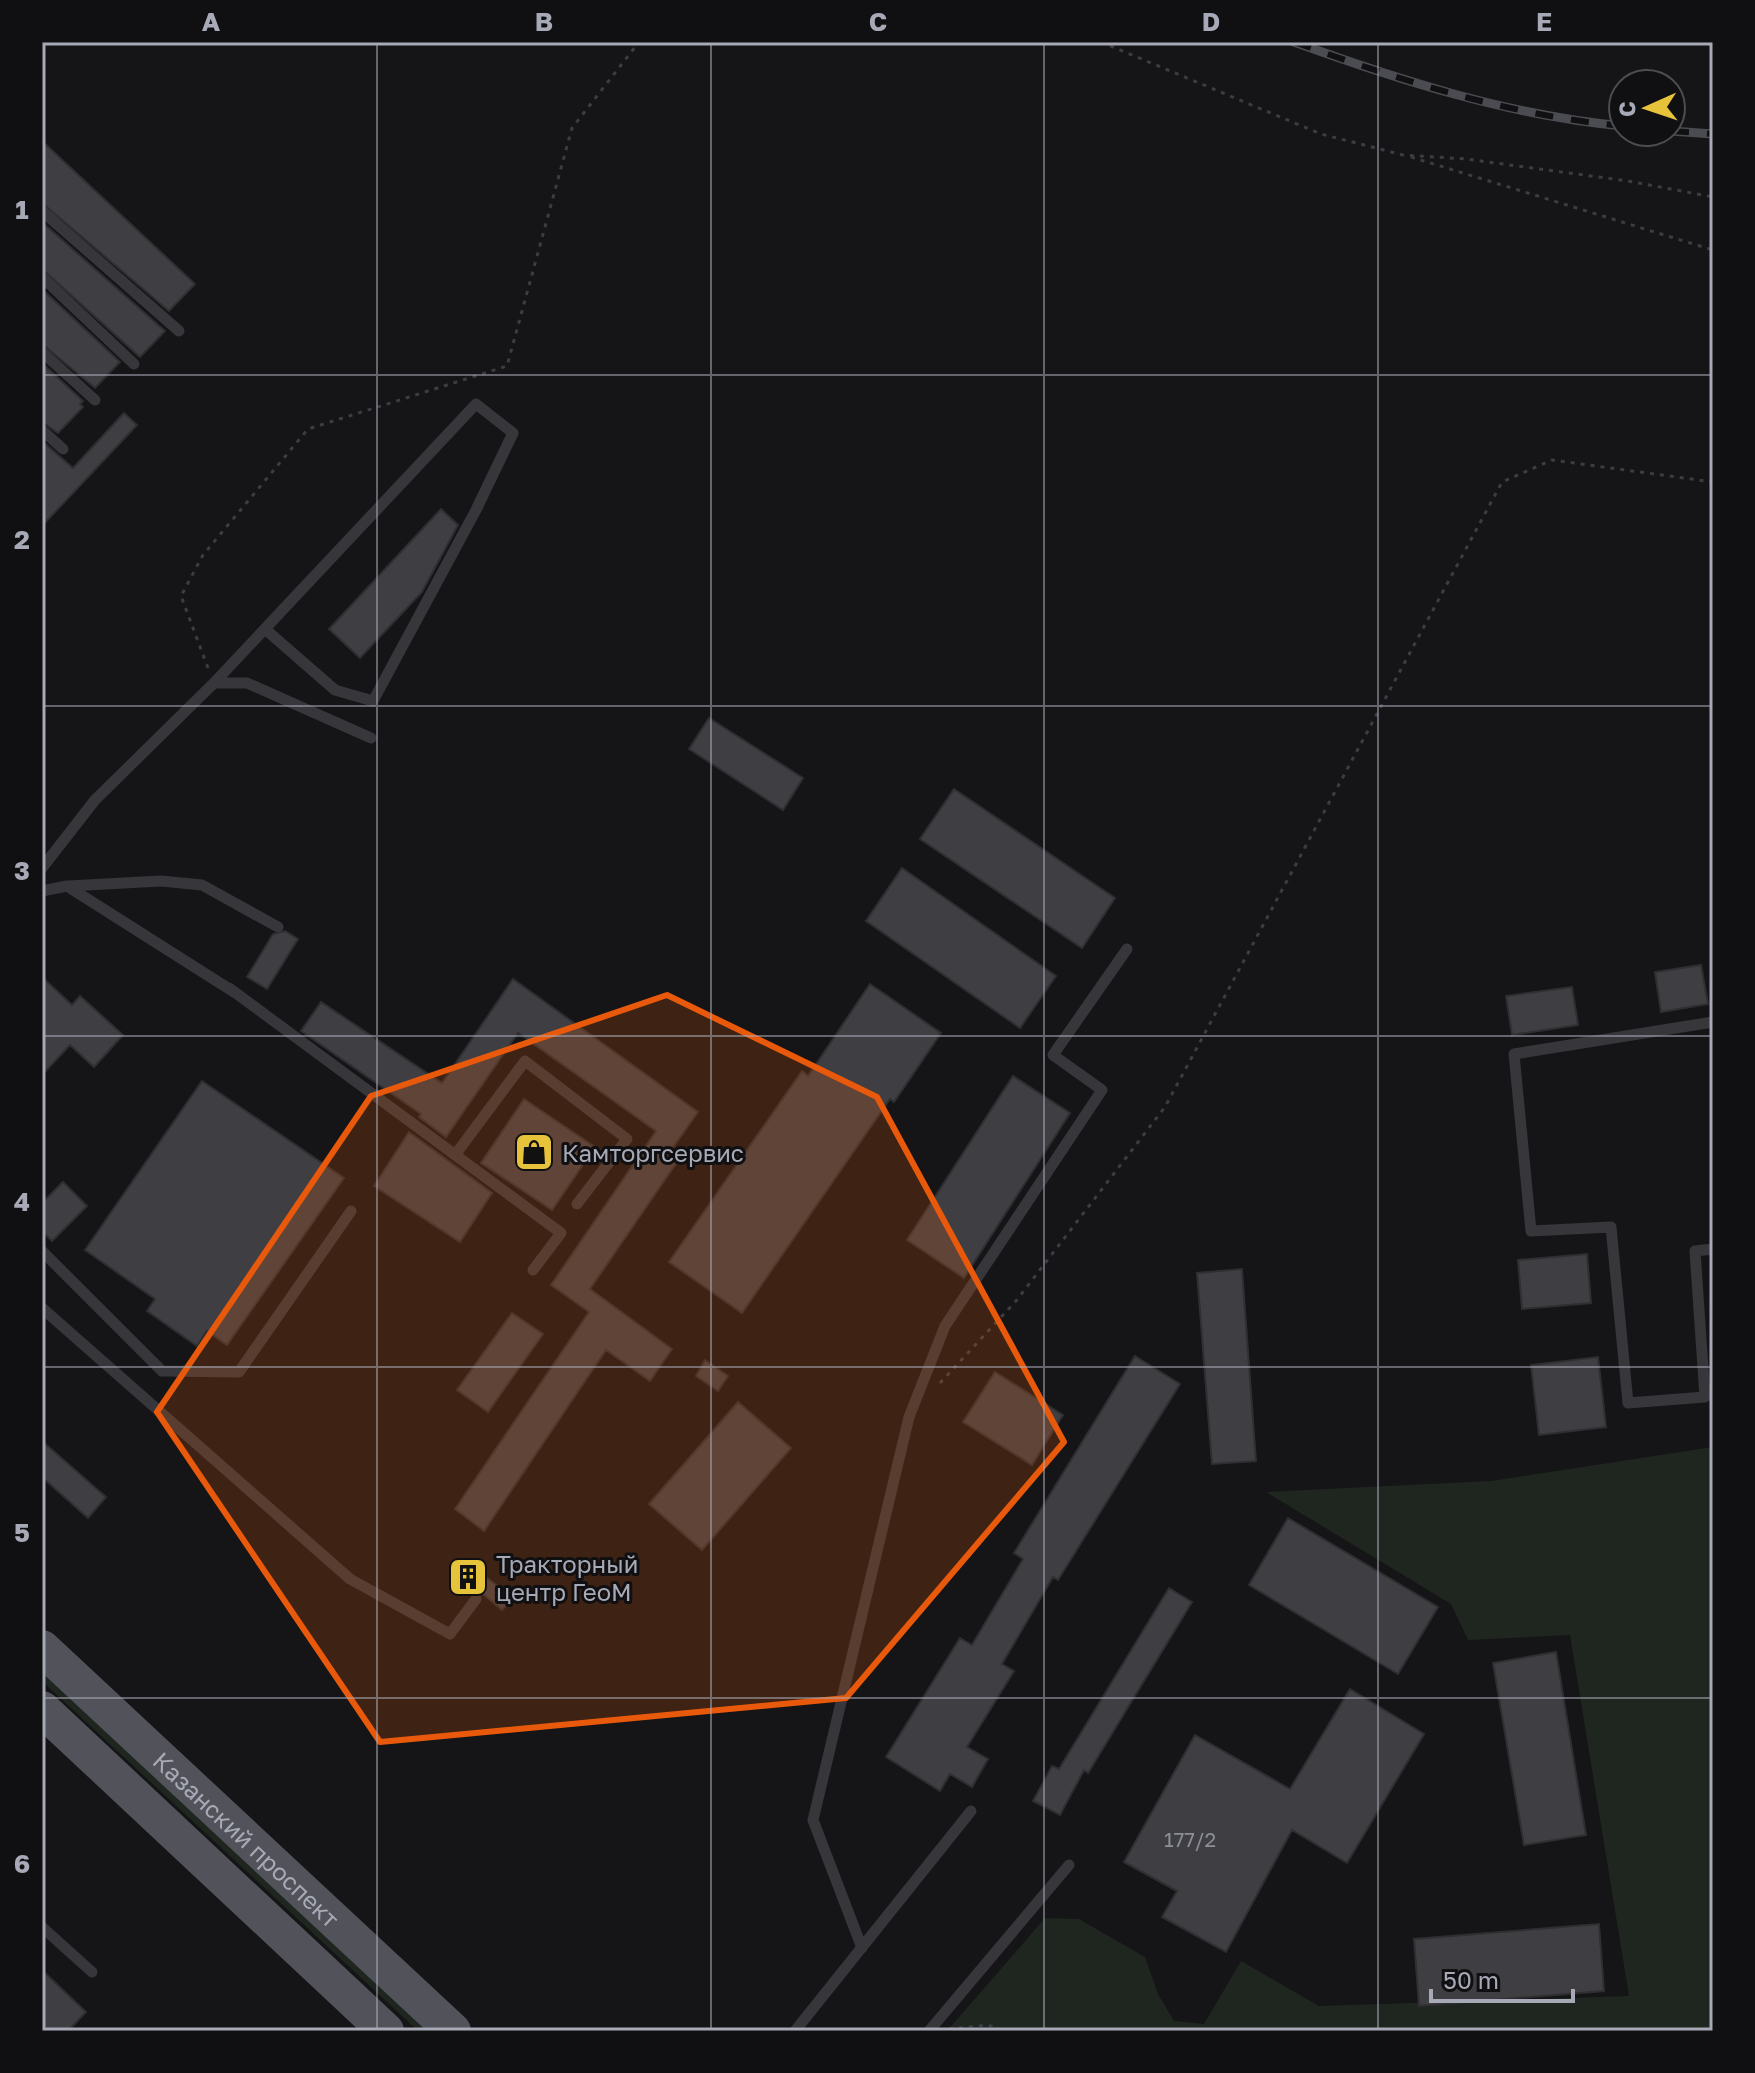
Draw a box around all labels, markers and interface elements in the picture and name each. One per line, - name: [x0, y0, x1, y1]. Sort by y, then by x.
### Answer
- text: A: [202, 6, 221, 37]
- text: B: [535, 6, 553, 37]
- text: C: [869, 6, 887, 37]
- text: D: [1202, 6, 1220, 37]
- text: E: [1536, 6, 1552, 37]
- north arrow: [1607, 68, 1687, 148]
- text: С: [1613, 101, 1640, 118]
- text: 1: [15, 194, 29, 225]
- text: 2: [14, 524, 30, 555]
- text: 3: [14, 855, 30, 886]
- shop icon: Камторгсервис: [513, 1131, 555, 1173]
- place label: Камторгсервис: [562, 1138, 744, 1167]
- text: 4: [14, 1186, 30, 1217]
- text: 5: [14, 1517, 30, 1548]
- place label: Тракторный центр ГеоМ: [496, 1549, 638, 1606]
- building icon: Тракторный центр ГеоМ: [447, 1556, 489, 1598]
- street label: Казанский проспект: [148, 1745, 346, 1933]
- house number: 177/2: [1164, 1827, 1216, 1851]
- text: 6: [14, 1848, 30, 1879]
- scale bar: [1431, 1953, 1573, 2003]
- text: 50 m: [1443, 1965, 1499, 1994]

